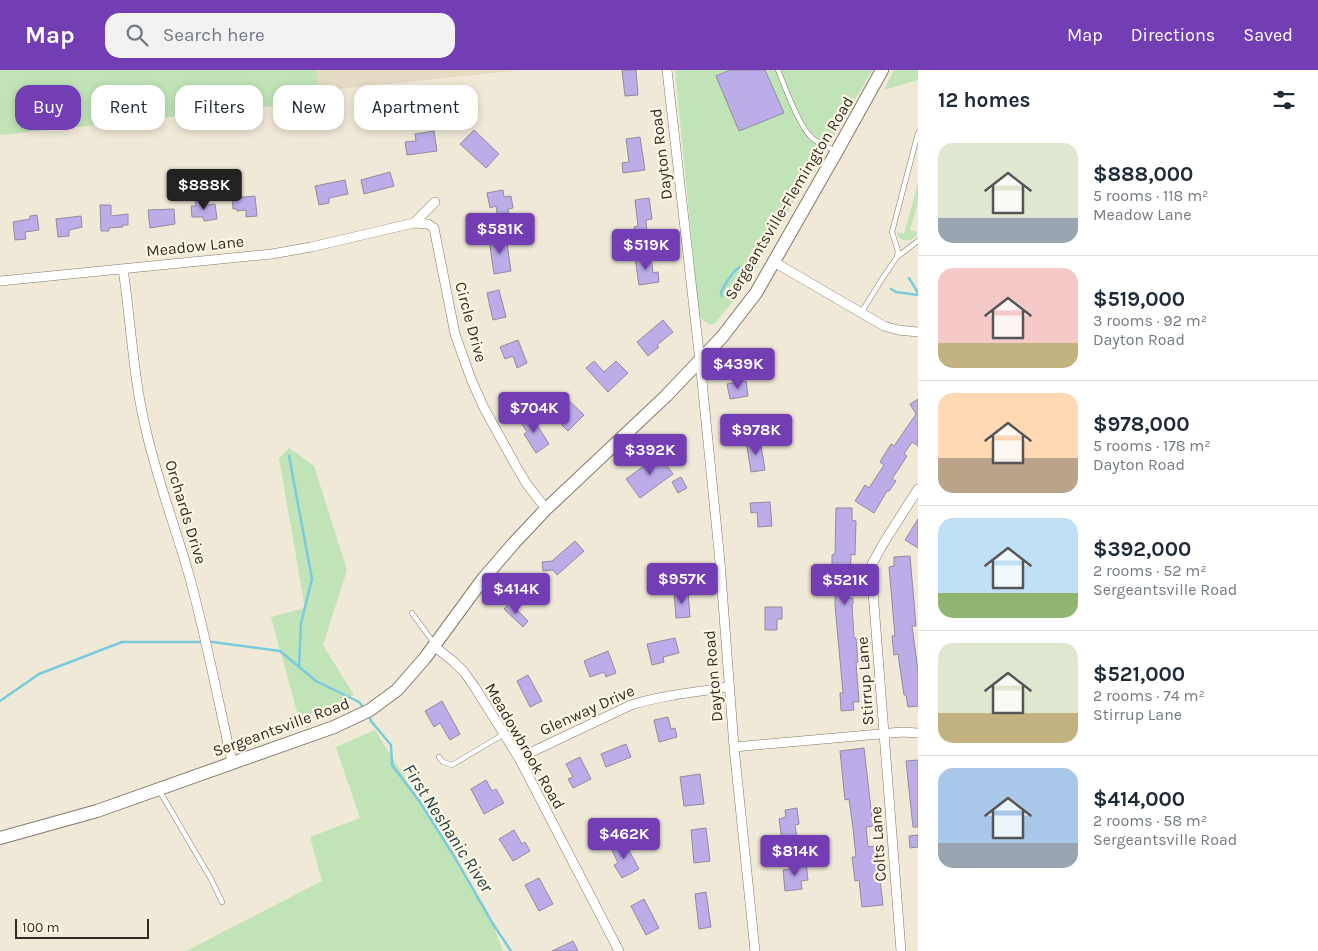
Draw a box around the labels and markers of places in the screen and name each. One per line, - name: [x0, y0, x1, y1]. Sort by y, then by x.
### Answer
- pin: $888K: [169, 168, 239, 211]
- pin: $581K: [465, 212, 535, 255]
- pin: $519K: [611, 228, 681, 271]
- pin: $439K: [703, 348, 773, 390]
- pin: $704K: [499, 392, 569, 434]
- pin: $978K: [721, 414, 791, 456]
- pin: $392K: [615, 434, 685, 476]
- pin: $957K: [647, 562, 717, 605]
- pin: $521K: [810, 564, 880, 606]
- pin: $414K: [481, 572, 551, 615]
- pin: $462K: [589, 818, 659, 860]
- pin: $814K: [760, 834, 830, 877]

